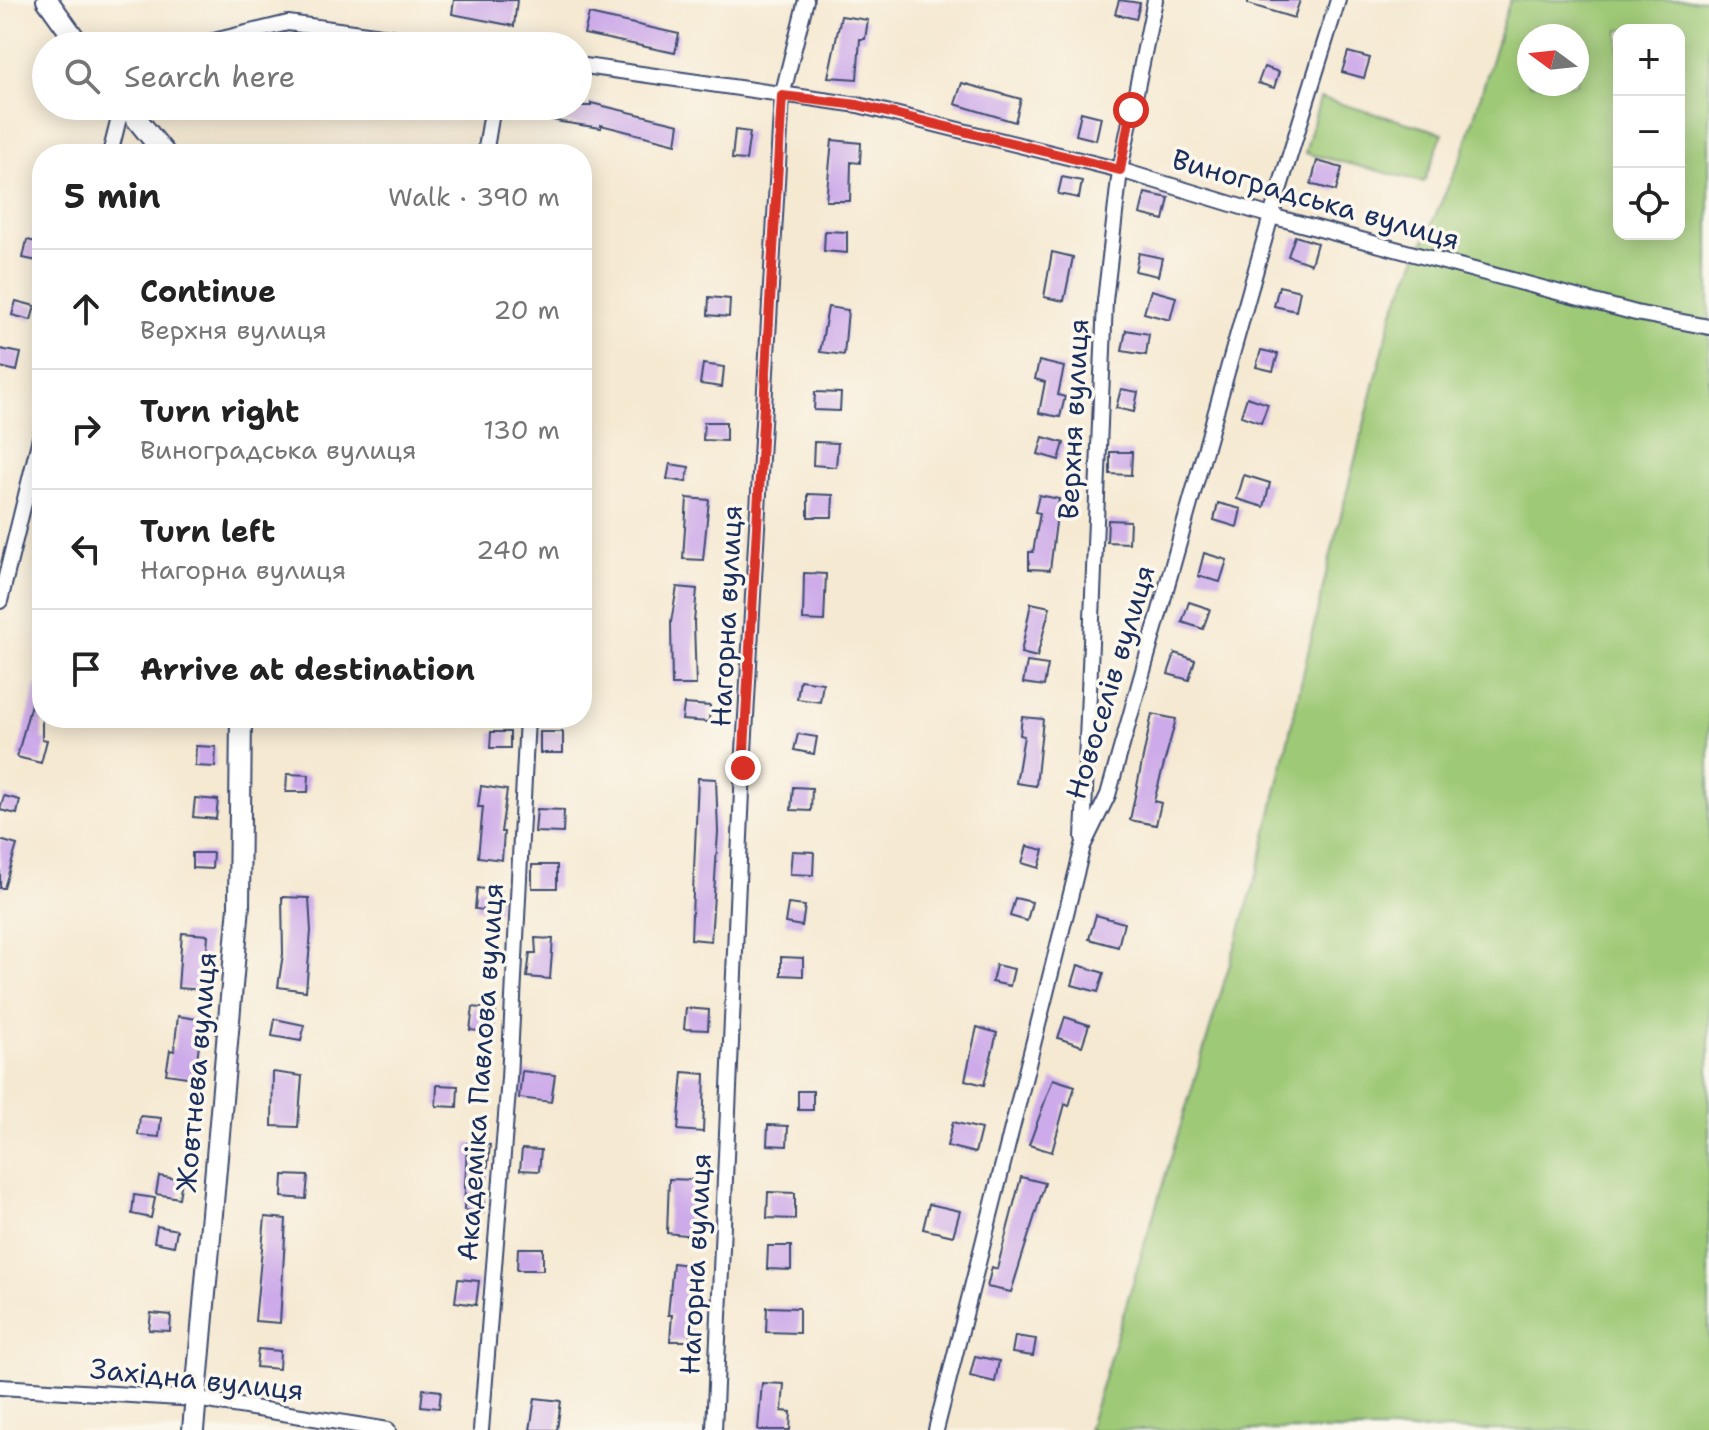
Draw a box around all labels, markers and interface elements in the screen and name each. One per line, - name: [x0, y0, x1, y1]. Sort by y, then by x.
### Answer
- north arrow: [1517, 24, 1589, 96]
- map controls: [1613, 24, 1685, 240]
- button: +: [1613, 24, 1685, 96]
- search box: [32, 32, 592, 120]
- icon: search: [60, 54, 104, 98]
- text: Search here: [124, 56, 295, 97]
- route start: [1113, 92, 1149, 128]
- button: −: [1613, 96, 1685, 168]
- street label: Виноградська вулиця: [1168, 140, 1464, 258]
- button: locate: [1613, 168, 1685, 240]
- text: 5 min: [64, 173, 161, 219]
- text: Walk · 390 m: [388, 179, 560, 214]
- text: Continue: [140, 271, 276, 312]
- icon: ahead: [64, 287, 108, 331]
- text: 20 m: [493, 292, 560, 327]
- text: Верхня вулиця: [140, 312, 327, 347]
- street label: Верхня вулиця: [1049, 318, 1097, 520]
- text: Turn right: [140, 391, 299, 432]
- icon: right: [64, 407, 108, 451]
- text: 130 m: [483, 412, 560, 447]
- text: Виноградська вулиця: [140, 432, 416, 467]
- street label: Нагорна вулиця: [701, 504, 751, 728]
- text: Turn left: [140, 511, 275, 552]
- icon: left: [64, 527, 108, 571]
- text: 240 m: [476, 532, 560, 567]
- text: Нагорна вулиця: [140, 552, 346, 587]
- street label: Новоселів вулиця: [1056, 560, 1164, 804]
- icon: arrive: [64, 647, 108, 691]
- text: Arrive at destination: [140, 649, 475, 690]
- route end: [725, 750, 761, 786]
- street label: Академіка Павлова вулиця: [448, 882, 512, 1262]
- street label: Жовтнева вулиця: [167, 950, 225, 1194]
- street label: Нагорна вулиця: [670, 1152, 720, 1376]
- street label: Західна вулиця: [88, 1349, 306, 1409]

